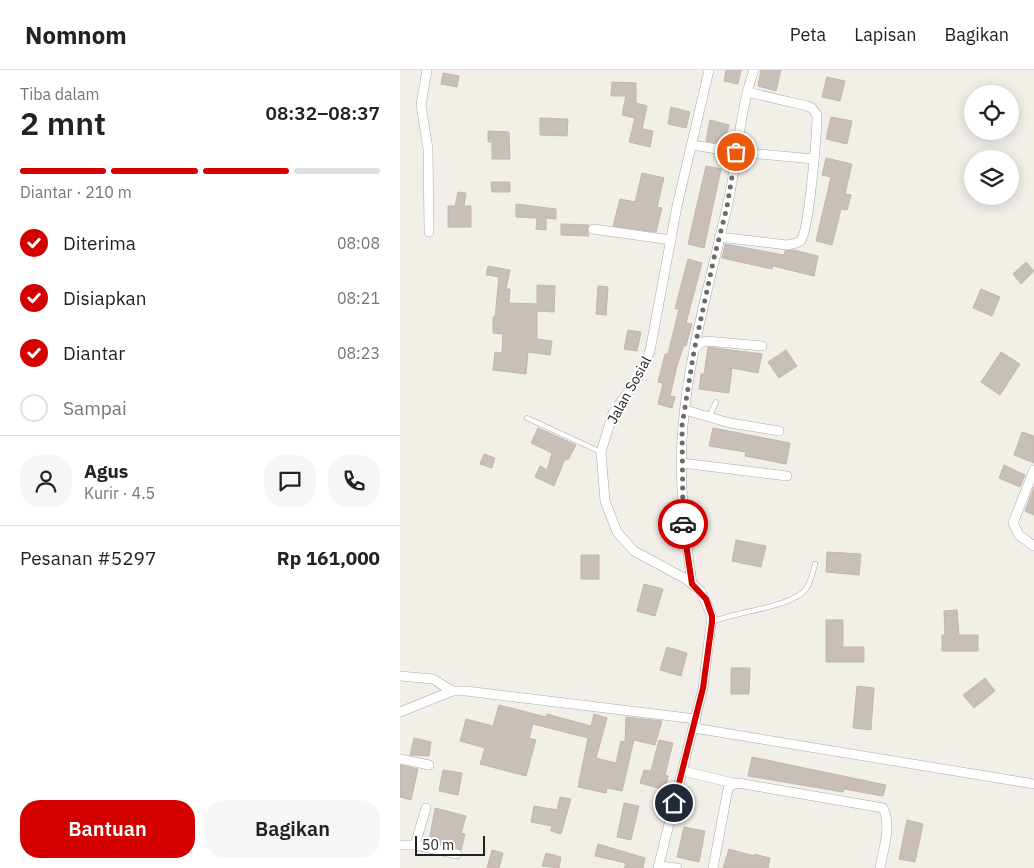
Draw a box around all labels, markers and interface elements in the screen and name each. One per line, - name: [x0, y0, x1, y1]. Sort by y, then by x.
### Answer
- text: Nomnom: [25, 19, 127, 51]
- text: Peta: [790, 23, 826, 46]
- text: Lapisan: [854, 23, 916, 46]
- text: Bagikan: [944, 23, 1009, 46]
- text: Tiba dalam: [20, 84, 99, 104]
- map controls: [964, 85, 1019, 205]
- button: locate: [964, 85, 1019, 140]
- text: 08:32–08:37: [266, 101, 380, 125]
- text: 2 mnt: [20, 102, 106, 144]
- pin: [715, 131, 757, 173]
- icon: bag: [722, 138, 750, 166]
- button: layers: [964, 150, 1019, 205]
- text: Diantar · 210 m: [20, 182, 132, 202]
- icon: check: [20, 229, 48, 257]
- text: Diterima: [63, 231, 136, 255]
- text: 08:08: [337, 233, 380, 253]
- icon: check: [20, 284, 48, 312]
- text: Disiapkan: [63, 286, 147, 310]
- text: 08:21: [337, 288, 380, 308]
- icon: check: [20, 339, 48, 367]
- text: Diantar: [63, 341, 125, 365]
- text: 08:23: [337, 343, 380, 363]
- street label: Jalan Sosial: [603, 353, 655, 427]
- text: Sampai: [63, 396, 127, 420]
- button: person: [20, 455, 72, 507]
- button: chat: [264, 455, 316, 507]
- button: phone: [328, 455, 380, 507]
- text: Agus: [84, 459, 128, 483]
- text: Kurir · 4.5: [84, 483, 155, 503]
- courier: [658, 499, 708, 549]
- icon: car: [669, 510, 697, 538]
- text: Pesanan #5297: [20, 546, 156, 570]
- text: Rp 161,000: [277, 546, 380, 570]
- pin: [653, 782, 695, 824]
- icon: home: [660, 789, 688, 817]
- button: Bantuan: [20, 800, 195, 858]
- button: Bagikan: [205, 800, 380, 858]
- scale bar: [415, 833, 485, 856]
- text: 50 m: [422, 836, 454, 854]

